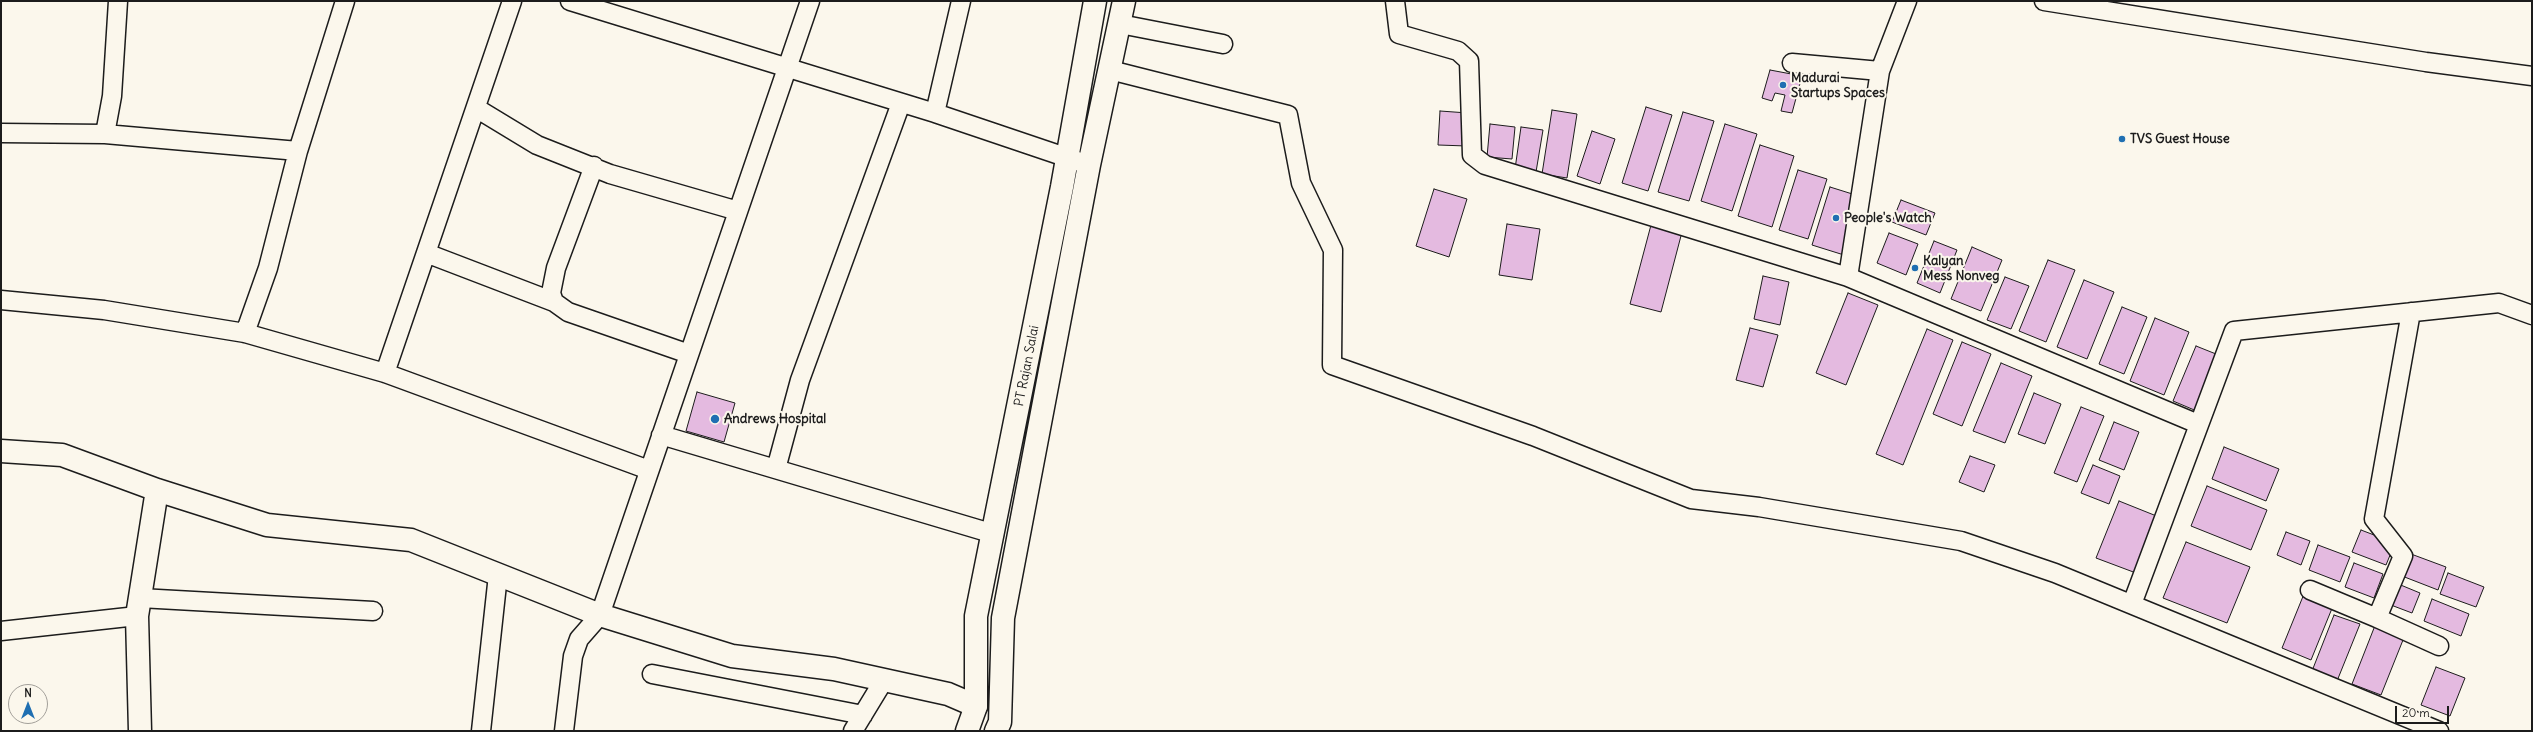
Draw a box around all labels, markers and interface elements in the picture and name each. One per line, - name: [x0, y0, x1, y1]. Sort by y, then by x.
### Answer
- place label: Madurai Startups Spaces: [1791, 70, 1885, 101]
- marker: Madurai Startups Spaces: [1778, 80, 1788, 90]
- place label: TVS Guest House: [2130, 131, 2230, 147]
- marker: TVS Guest House: [2117, 134, 2127, 144]
- place label: People's Watch: [1844, 210, 1932, 226]
- marker: People's Watch: [1831, 213, 1841, 223]
- place label: Kalyan Mess Nonveg: [1923, 253, 2000, 284]
- marker: Kalyan Mess Nonveg: [1910, 263, 1920, 273]
- street label: PT Rajan Salai: [1012, 324, 1042, 408]
- place label: Andrews Hospital: [724, 411, 826, 427]
- marker: Andrews Hospital: [709, 413, 721, 425]
- north arrow: [8, 684, 48, 724]
- text: N: [24, 686, 32, 700]
- scale bar: [2397, 698, 2451, 724]
- text: 20 m: [2402, 705, 2430, 720]

